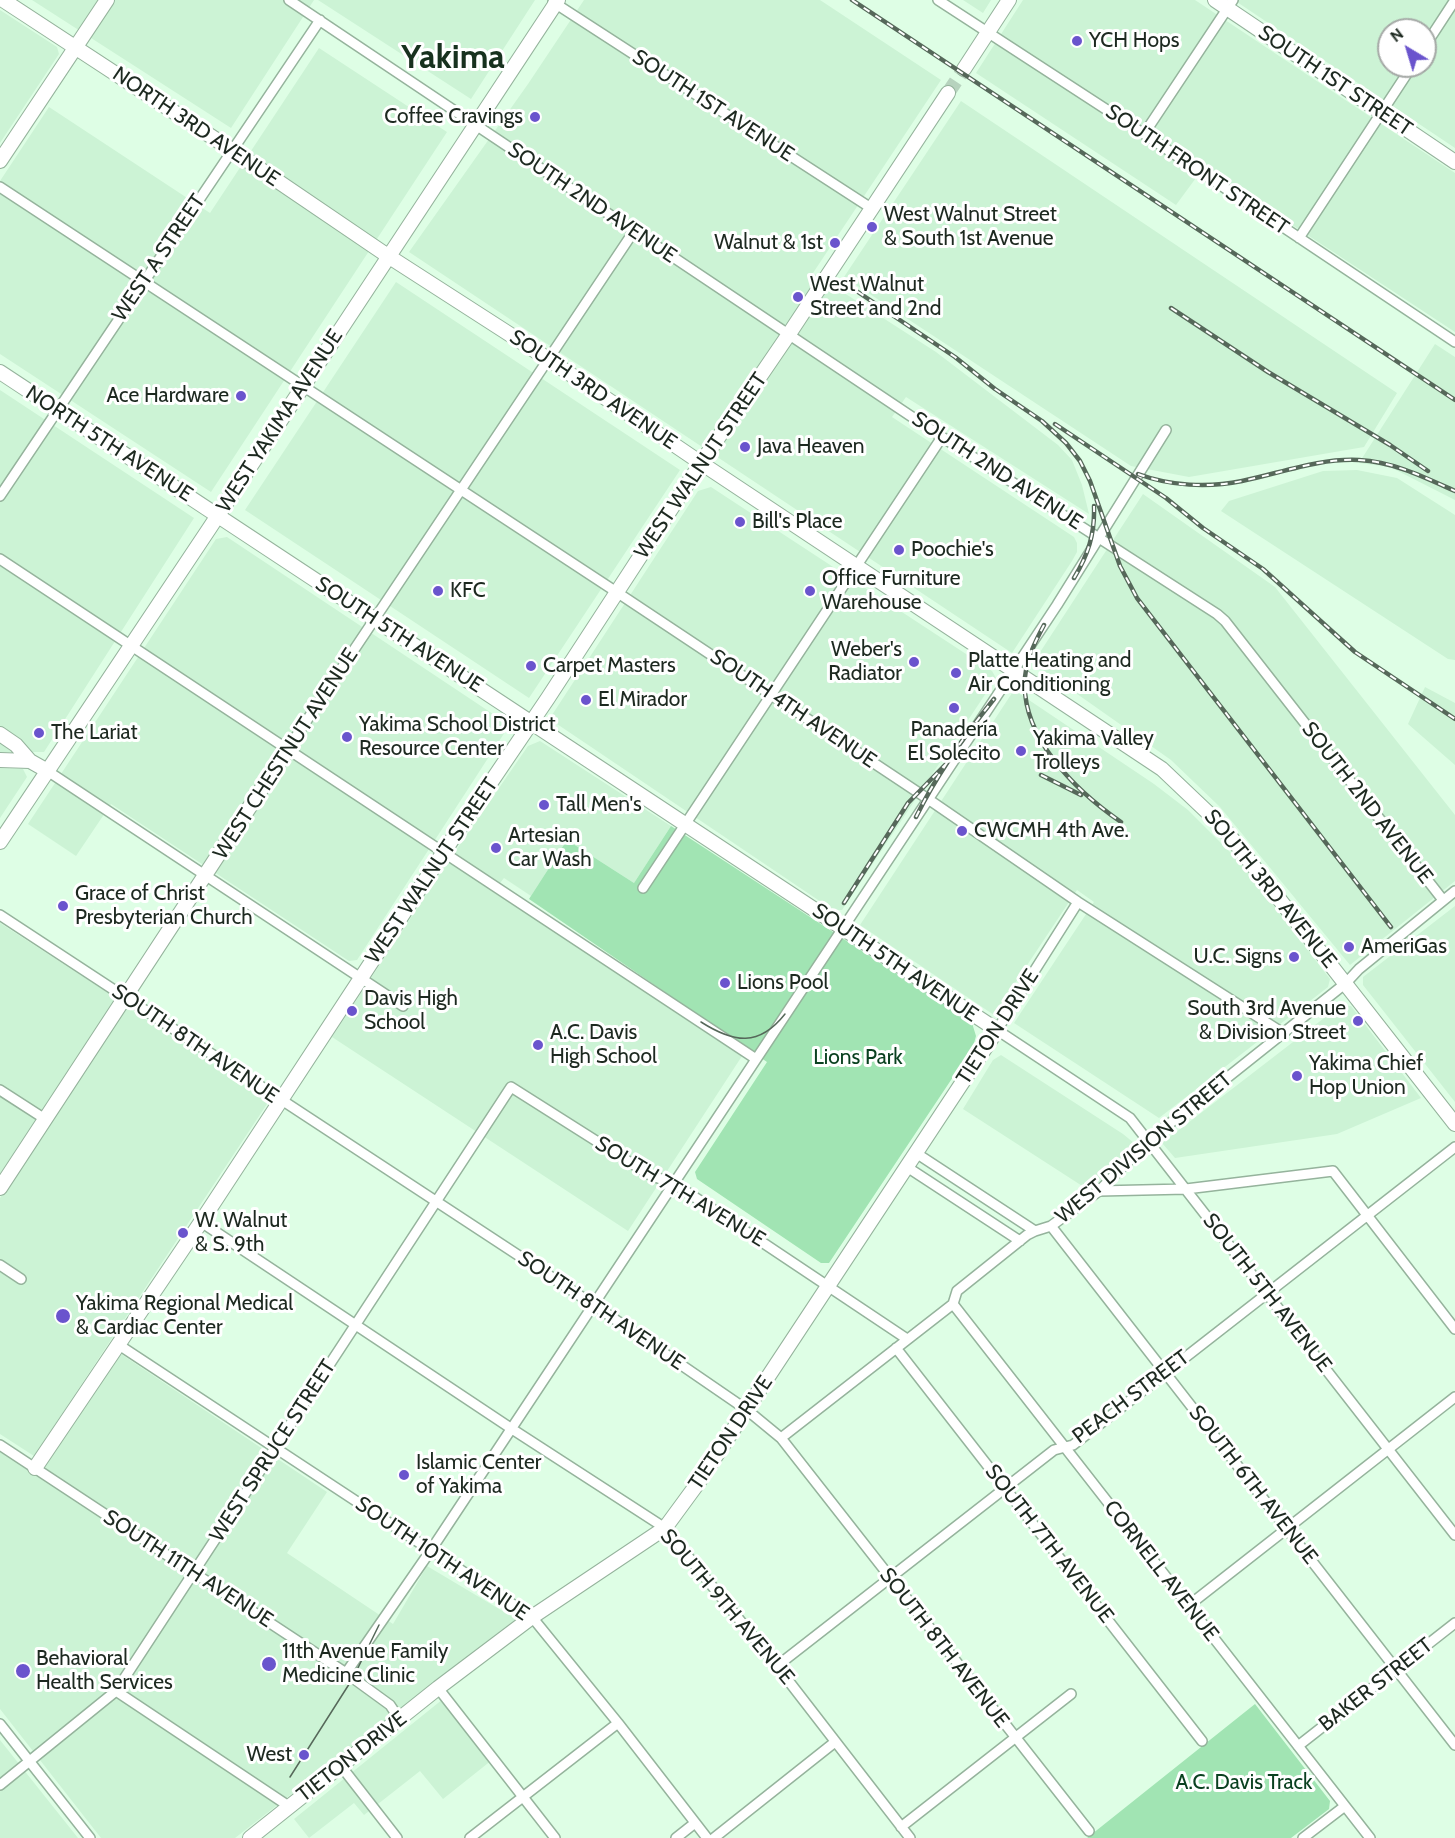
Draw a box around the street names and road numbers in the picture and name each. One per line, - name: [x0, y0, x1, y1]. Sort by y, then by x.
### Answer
- street label: SOUTH 1ST STREET: [1253, 20, 1417, 142]
- street label: SOUTH 1ST AVENUE: [628, 44, 798, 168]
- street label: NORTH 3RD AVENUE: [108, 62, 284, 192]
- street label: SOUTH FRONT STREET: [1101, 99, 1293, 241]
- street label: SOUTH 2ND AVENUE: [503, 137, 681, 269]
- street label: WEST A STREET: [107, 190, 211, 326]
- street label: WEST YAKIMA AVENUE: [211, 325, 349, 517]
- street label: SOUTH 3RD AVENUE: [505, 325, 681, 455]
- street label: WEST WALNUT STREET: [629, 368, 773, 564]
- street label: NORTH 5TH AVENUE: [21, 381, 197, 507]
- street label: SOUTH 2ND AVENUE: [907, 406, 1087, 536]
- street label: SOUTH 5TH AVENUE: [311, 571, 487, 699]
- street label: WEST CHESTNUT AVENUE: [208, 644, 364, 864]
- street label: SOUTH 4TH AVENUE: [705, 644, 881, 774]
- street label: SOUTH 2ND AVENUE: [1296, 717, 1438, 889]
- street label: WEST WALNUT STREET: [360, 773, 504, 969]
- street label: SOUTH 3RD AVENUE: [1198, 805, 1342, 973]
- street label: SOUTH 5TH AVENUE: [807, 898, 983, 1028]
- street label: TIETON DRIVE: [951, 965, 1045, 1089]
- street label: SOUTH 8TH AVENUE: [107, 979, 283, 1109]
- street label: WEST DIVISION STREET: [1051, 1067, 1237, 1229]
- street label: SOUTH 7TH AVENUE: [590, 1131, 770, 1253]
- street label: SOUTH 5TH AVENUE: [1197, 1209, 1337, 1377]
- street label: SOUTH 8TH AVENUE: [513, 1246, 689, 1376]
- street label: PEACH STREET: [1068, 1345, 1194, 1449]
- street label: WEST SPRUCE STREET: [205, 1355, 341, 1547]
- street label: TIETON DRIVE: [684, 1371, 778, 1495]
- street label: SOUTH 6TH AVENUE: [1183, 1401, 1323, 1569]
- street label: SOUTH 7TH AVENUE: [979, 1460, 1119, 1628]
- street label: SOUTH 10TH AVENUE: [350, 1491, 534, 1627]
- street label: CORNELL AVENUE: [1098, 1496, 1224, 1646]
- street label: SOUTH 11TH AVENUE: [99, 1505, 277, 1633]
- street label: SOUTH 9TH AVENUE: [655, 1524, 799, 1690]
- street label: SOUTH 8TH AVENUE: [874, 1563, 1014, 1733]
- street label: BAKER STREET: [1314, 1633, 1438, 1737]
- street label: TIETON DRIVE: [292, 1706, 412, 1808]

